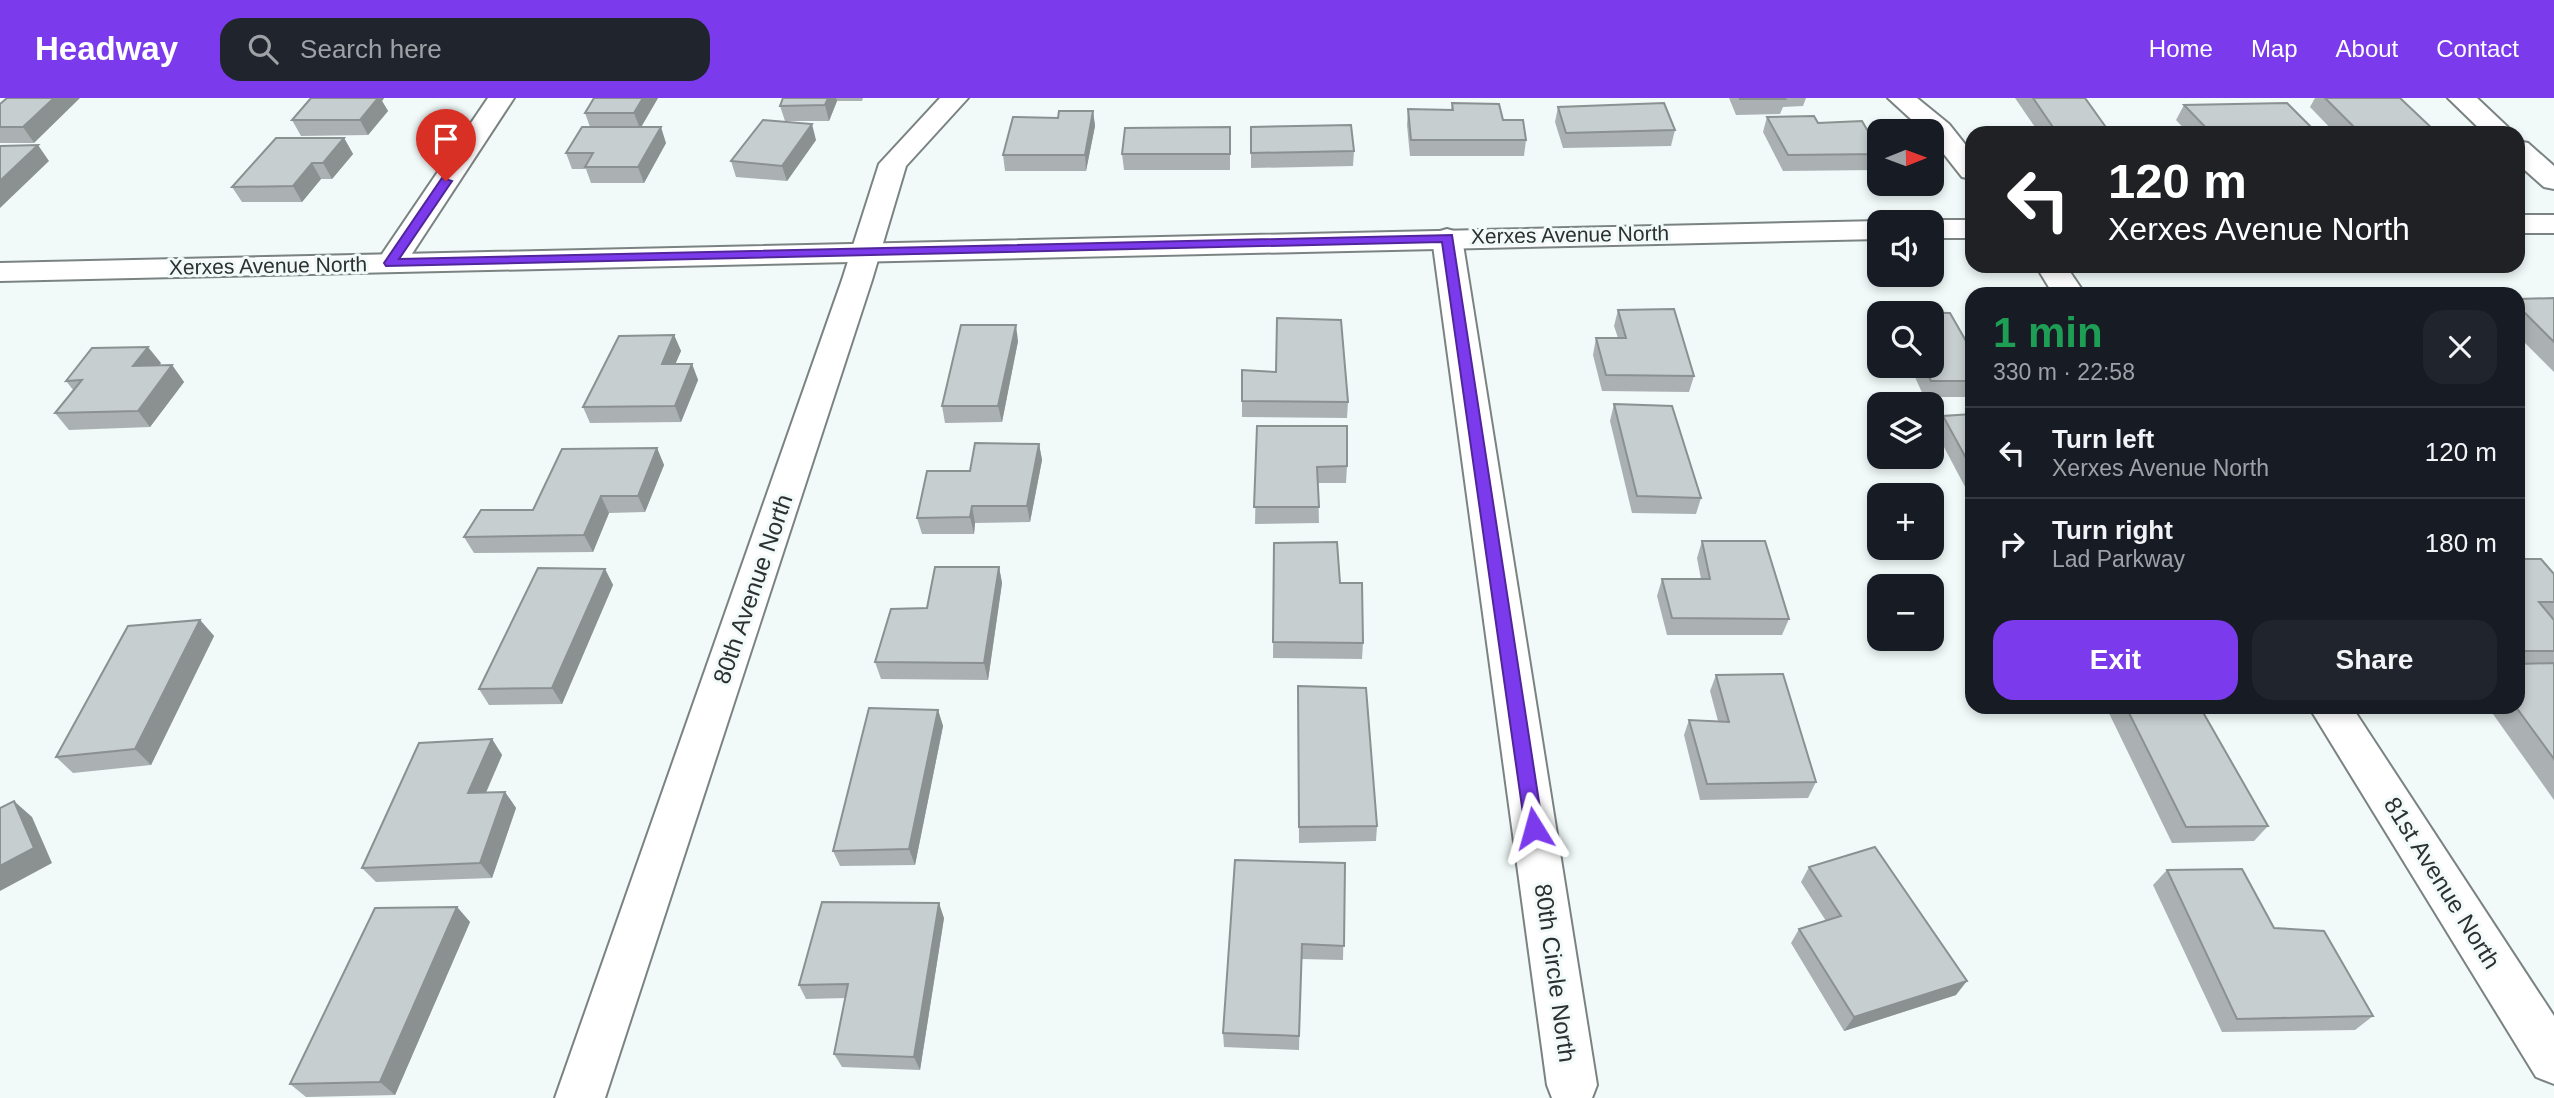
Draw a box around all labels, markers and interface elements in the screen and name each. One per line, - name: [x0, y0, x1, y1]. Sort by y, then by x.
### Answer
- search box: [220, 18, 710, 81]
- text: Headway: [35, 30, 178, 67]
- icon: search: [244, 30, 282, 68]
- text: Search here: [300, 34, 442, 64]
- text: Home: [2149, 35, 2213, 62]
- text: Map: [2251, 35, 2298, 62]
- text: About: [2336, 35, 2398, 62]
- text: Contact: [2436, 35, 2519, 62]
- pin: [416, 109, 476, 181]
- north arrow: [1867, 119, 1944, 196]
- map controls: [1867, 119, 1944, 651]
- icon: arrive: [427, 120, 465, 158]
- icon: left: [1993, 154, 2084, 245]
- text: 120 m: [2108, 154, 2247, 208]
- button: sound: [1867, 210, 1944, 287]
- text: Xerxes Avenue North: [2108, 211, 2410, 247]
- street label: Xerxes Avenue North: [1471, 221, 1669, 248]
- street label: Xerxes Avenue North: [169, 252, 367, 279]
- button: search: [1867, 301, 1944, 378]
- text: 1 min: [1993, 309, 2103, 356]
- button: close: [2423, 310, 2497, 384]
- text: 330 m · 22:58: [1993, 359, 2135, 385]
- button: layers: [1867, 392, 1944, 469]
- text: Turn left: [2052, 424, 2154, 454]
- icon: left: [1993, 434, 2031, 472]
- text: 120 m: [2425, 437, 2497, 467]
- text: Xerxes Avenue North: [2052, 455, 2269, 481]
- button: +: [1867, 483, 1944, 560]
- street label: 80th Avenue North: [707, 491, 798, 687]
- text: Turn right: [2052, 515, 2173, 545]
- icon: right: [1993, 525, 2031, 563]
- text: 180 m: [2425, 528, 2497, 558]
- text: Lad Parkway: [2052, 546, 2185, 572]
- button: −: [1867, 574, 1944, 651]
- button: Exit: [1993, 620, 2238, 700]
- button: Share: [2252, 620, 2497, 700]
- position arrow: [1497, 791, 1571, 865]
- street label: 81st Avenue North: [2379, 792, 2506, 973]
- street label: 80th Circle North: [1530, 882, 1581, 1064]

